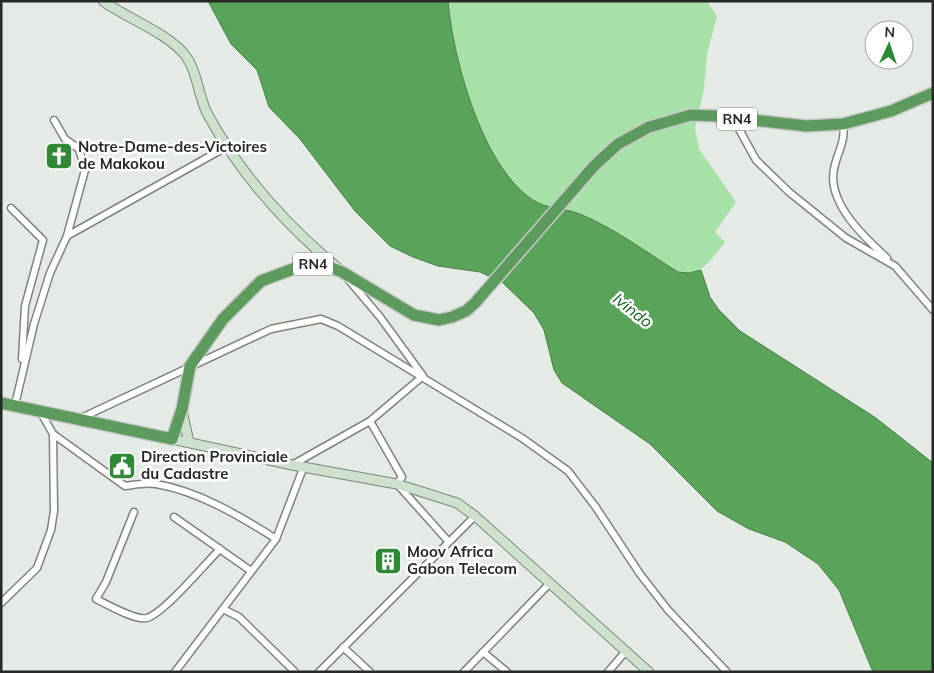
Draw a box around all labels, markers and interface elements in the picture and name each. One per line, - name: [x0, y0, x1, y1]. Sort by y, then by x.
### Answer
- north arrow: [864, 20, 914, 70]
- text: N: [884, 23, 895, 41]
- road number: RN4: [717, 108, 757, 130]
- place label: Notre-Dame-des-Victoires de Makokou: [78, 137, 267, 173]
- church icon: Notre-Dame-des-Victoires de Makokou: [44, 141, 74, 171]
- road number: RN4: [293, 252, 333, 276]
- water label: Ivindo: [609, 288, 657, 332]
- place label: Direction Provinciale du Cadastre: [141, 447, 288, 483]
- public building icon: Direction Provinciale du Cadastre: [107, 451, 137, 481]
- place label: Moov Africa Gabon Telecom: [407, 542, 517, 578]
- building icon: Moov Africa Gabon Telecom: [373, 546, 403, 576]

